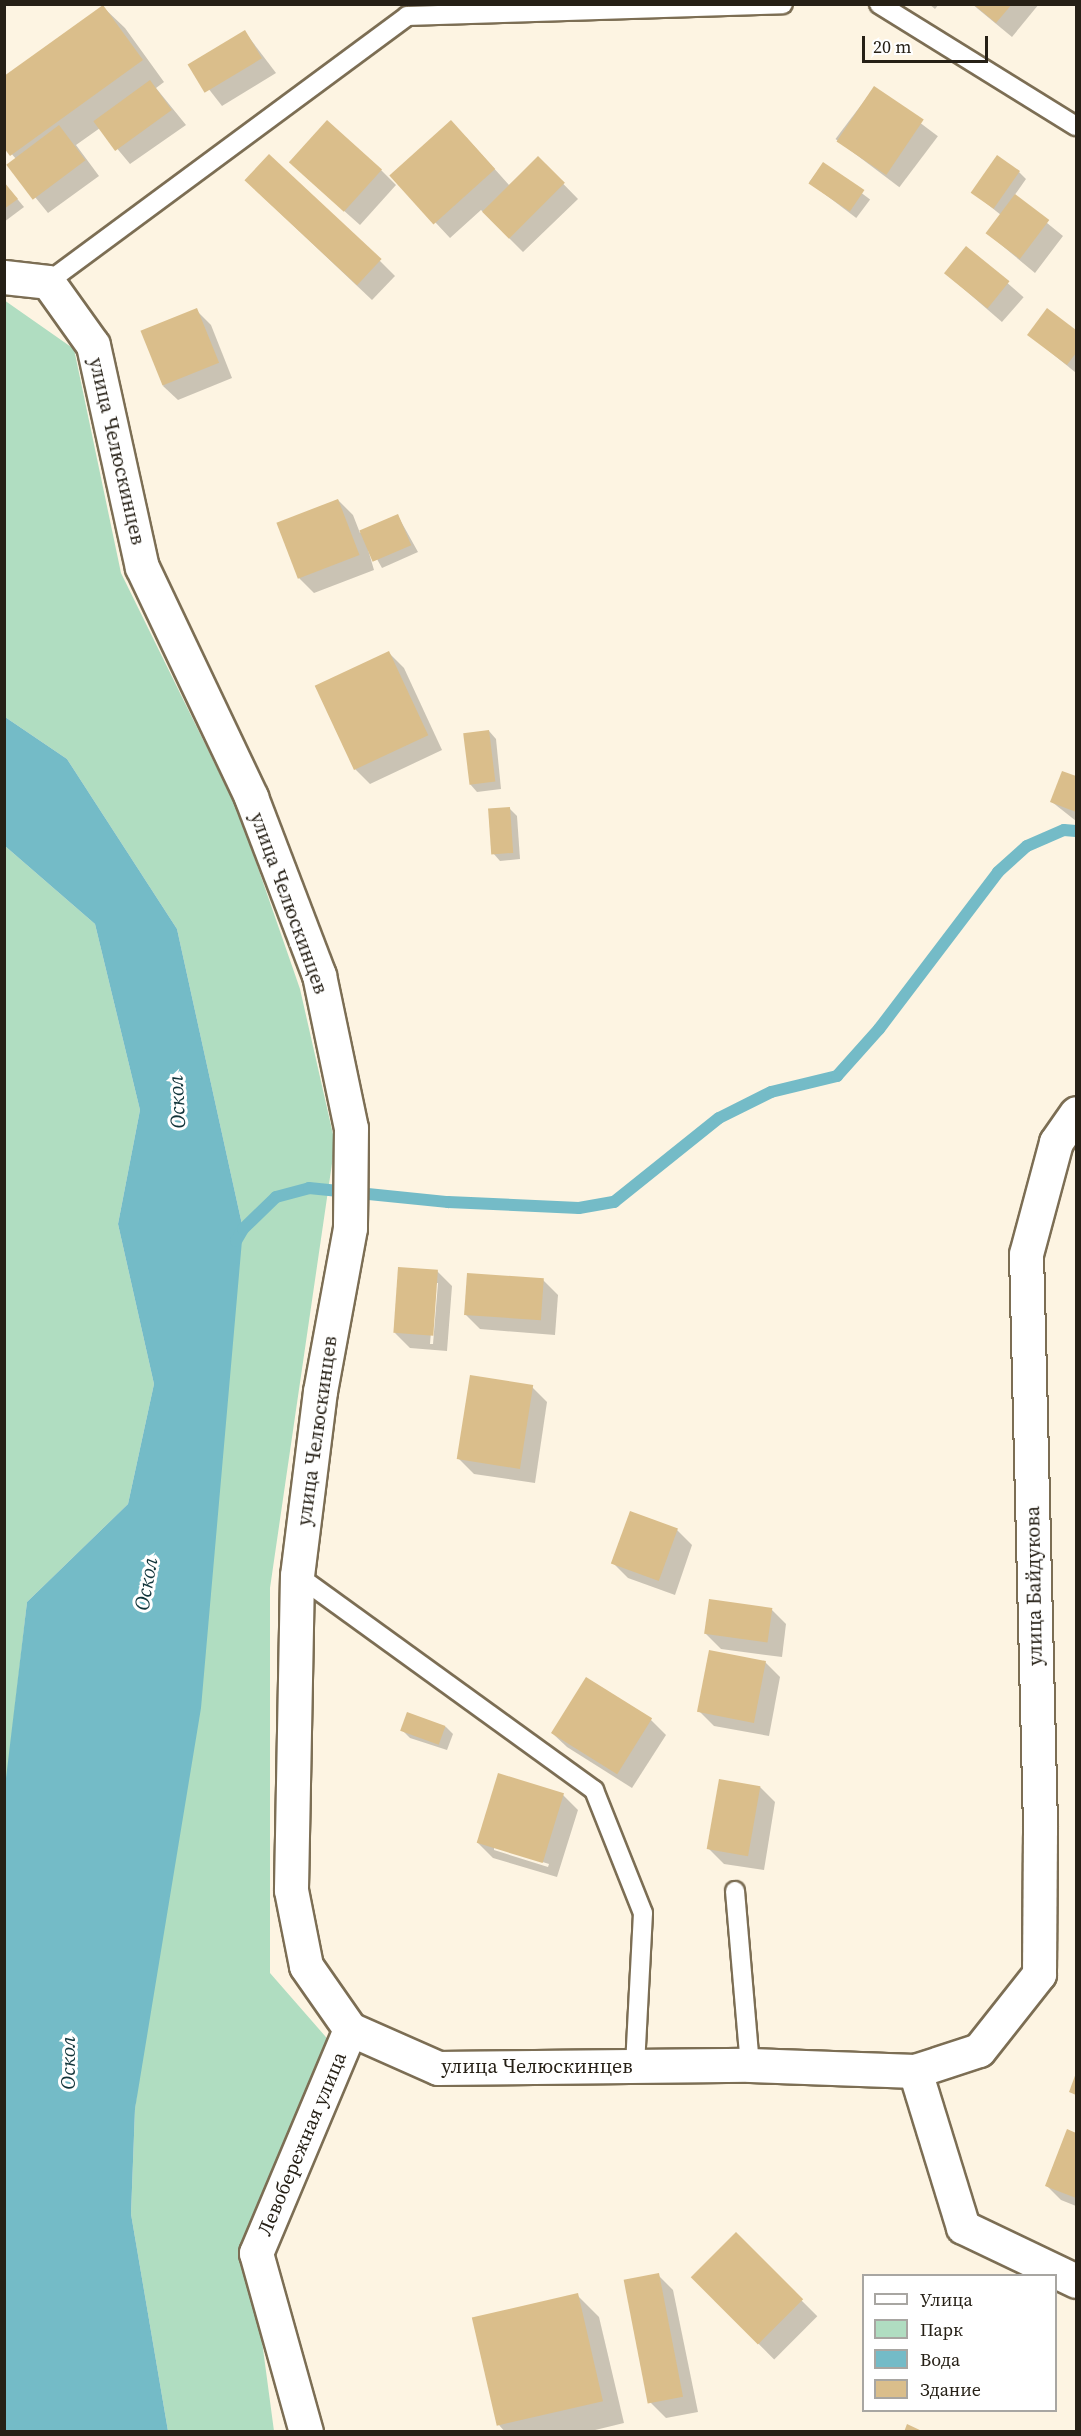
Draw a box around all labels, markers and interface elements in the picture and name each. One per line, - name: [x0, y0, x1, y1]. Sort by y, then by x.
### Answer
- scale bar: [865, 24, 991, 62]
- text: 20 m: [873, 34, 911, 59]
- street label: улица Челюскинцев: [84, 355, 150, 547]
- street label: улица Челюскинцев: [245, 809, 333, 997]
- water label: Оскол: [163, 1075, 191, 1129]
- street label: улица Челюскинцев: [292, 1335, 342, 1527]
- street label: улица Байдукова: [1021, 1506, 1047, 1666]
- water label: Оскол: [129, 1555, 163, 1613]
- water label: Оскол: [55, 2036, 81, 2090]
- street label: Левобережная улица: [252, 2049, 352, 2239]
- street label: улица Челюскинцев: [441, 2054, 633, 2078]
- legend: [862, 2274, 1057, 2412]
- text: Улица: [920, 2287, 973, 2312]
- text: Парк: [920, 2317, 963, 2342]
- text: Вода: [920, 2347, 960, 2372]
- text: Здание: [920, 2377, 981, 2402]

